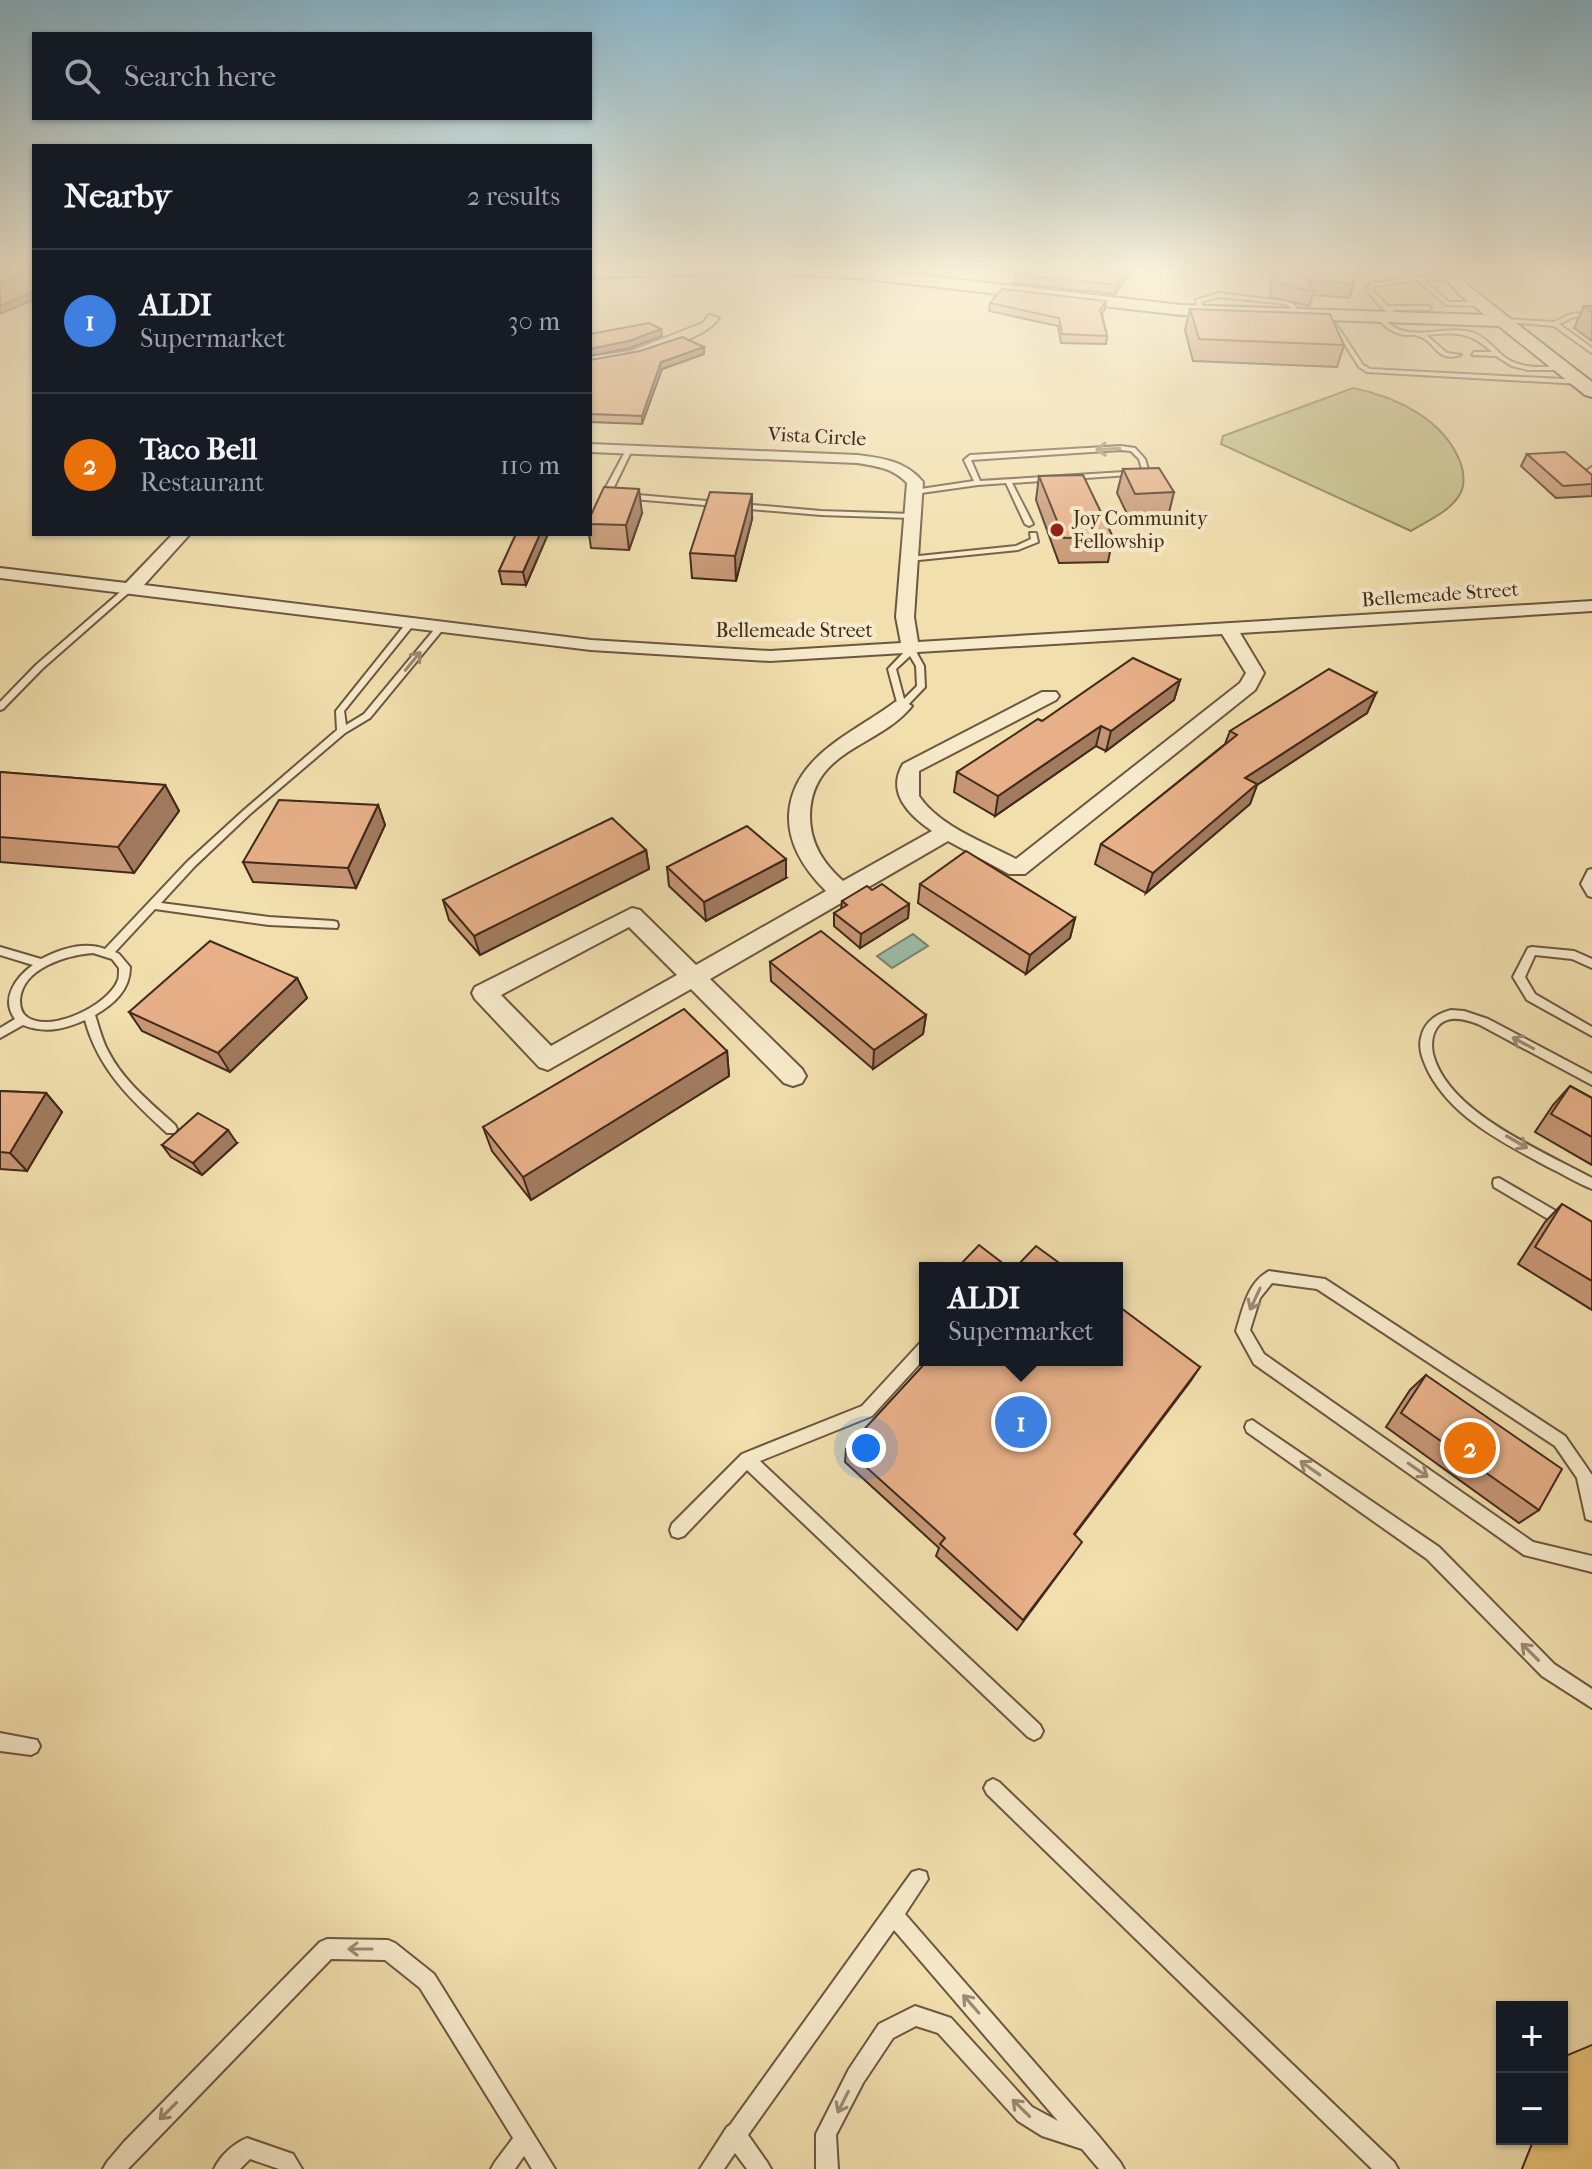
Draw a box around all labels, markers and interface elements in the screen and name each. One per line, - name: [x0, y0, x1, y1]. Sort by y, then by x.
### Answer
- search box: [32, 32, 592, 120]
- icon: search: [60, 54, 104, 98]
- text: Search here: [124, 59, 276, 94]
- text: Nearby: [64, 176, 171, 216]
- text: 2 results: [467, 181, 560, 212]
- text: ALDI: [140, 288, 212, 323]
- text: 1: [85, 306, 95, 337]
- text: 30 m: [508, 306, 560, 337]
- text: Supermarket: [140, 323, 286, 354]
- street label: Vista Circle: [766, 422, 867, 451]
- text: Taco Bell: [140, 432, 257, 467]
- one-way arrow: [1095, 442, 1122, 457]
- text: 2: [83, 450, 97, 481]
- text: 110 m: [500, 450, 560, 481]
- text: Restaurant: [140, 467, 264, 498]
- place label: Joy Community Fellowship: [1071, 507, 1209, 553]
- marker: Joy Community Fellowship: [1048, 521, 1066, 539]
- street label: Bellemeade Street: [1361, 578, 1519, 611]
- street label: Bellemeade Street: [715, 619, 873, 642]
- one-way arrow: [404, 652, 422, 672]
- one-way arrow: [1512, 1034, 1536, 1050]
- one-way arrow: [1504, 1134, 1528, 1150]
- popup: [919, 1262, 1123, 1366]
- text: ALDI: [948, 1281, 1020, 1316]
- one-way arrow: [1247, 1287, 1262, 1310]
- text: Supermarket: [948, 1316, 1094, 1347]
- pin: 1: [995, 1392, 1047, 1452]
- pin: 2: [1444, 1418, 1496, 1478]
- your location: [846, 1428, 886, 1468]
- one-way arrow: [1300, 1460, 1322, 1476]
- one-way arrow: [1406, 1462, 1428, 1478]
- one-way arrow: [1521, 1643, 1540, 1662]
- one-way arrow: [347, 1942, 374, 1957]
- one-way arrow: [962, 1994, 980, 2015]
- map controls: [1496, 2001, 1568, 2145]
- button: +: [1496, 2001, 1568, 2073]
- button: −: [1496, 2073, 1568, 2145]
- one-way arrow: [834, 2090, 850, 2114]
- one-way arrow: [1012, 2098, 1031, 2118]
- one-way arrow: [159, 2101, 178, 2120]

